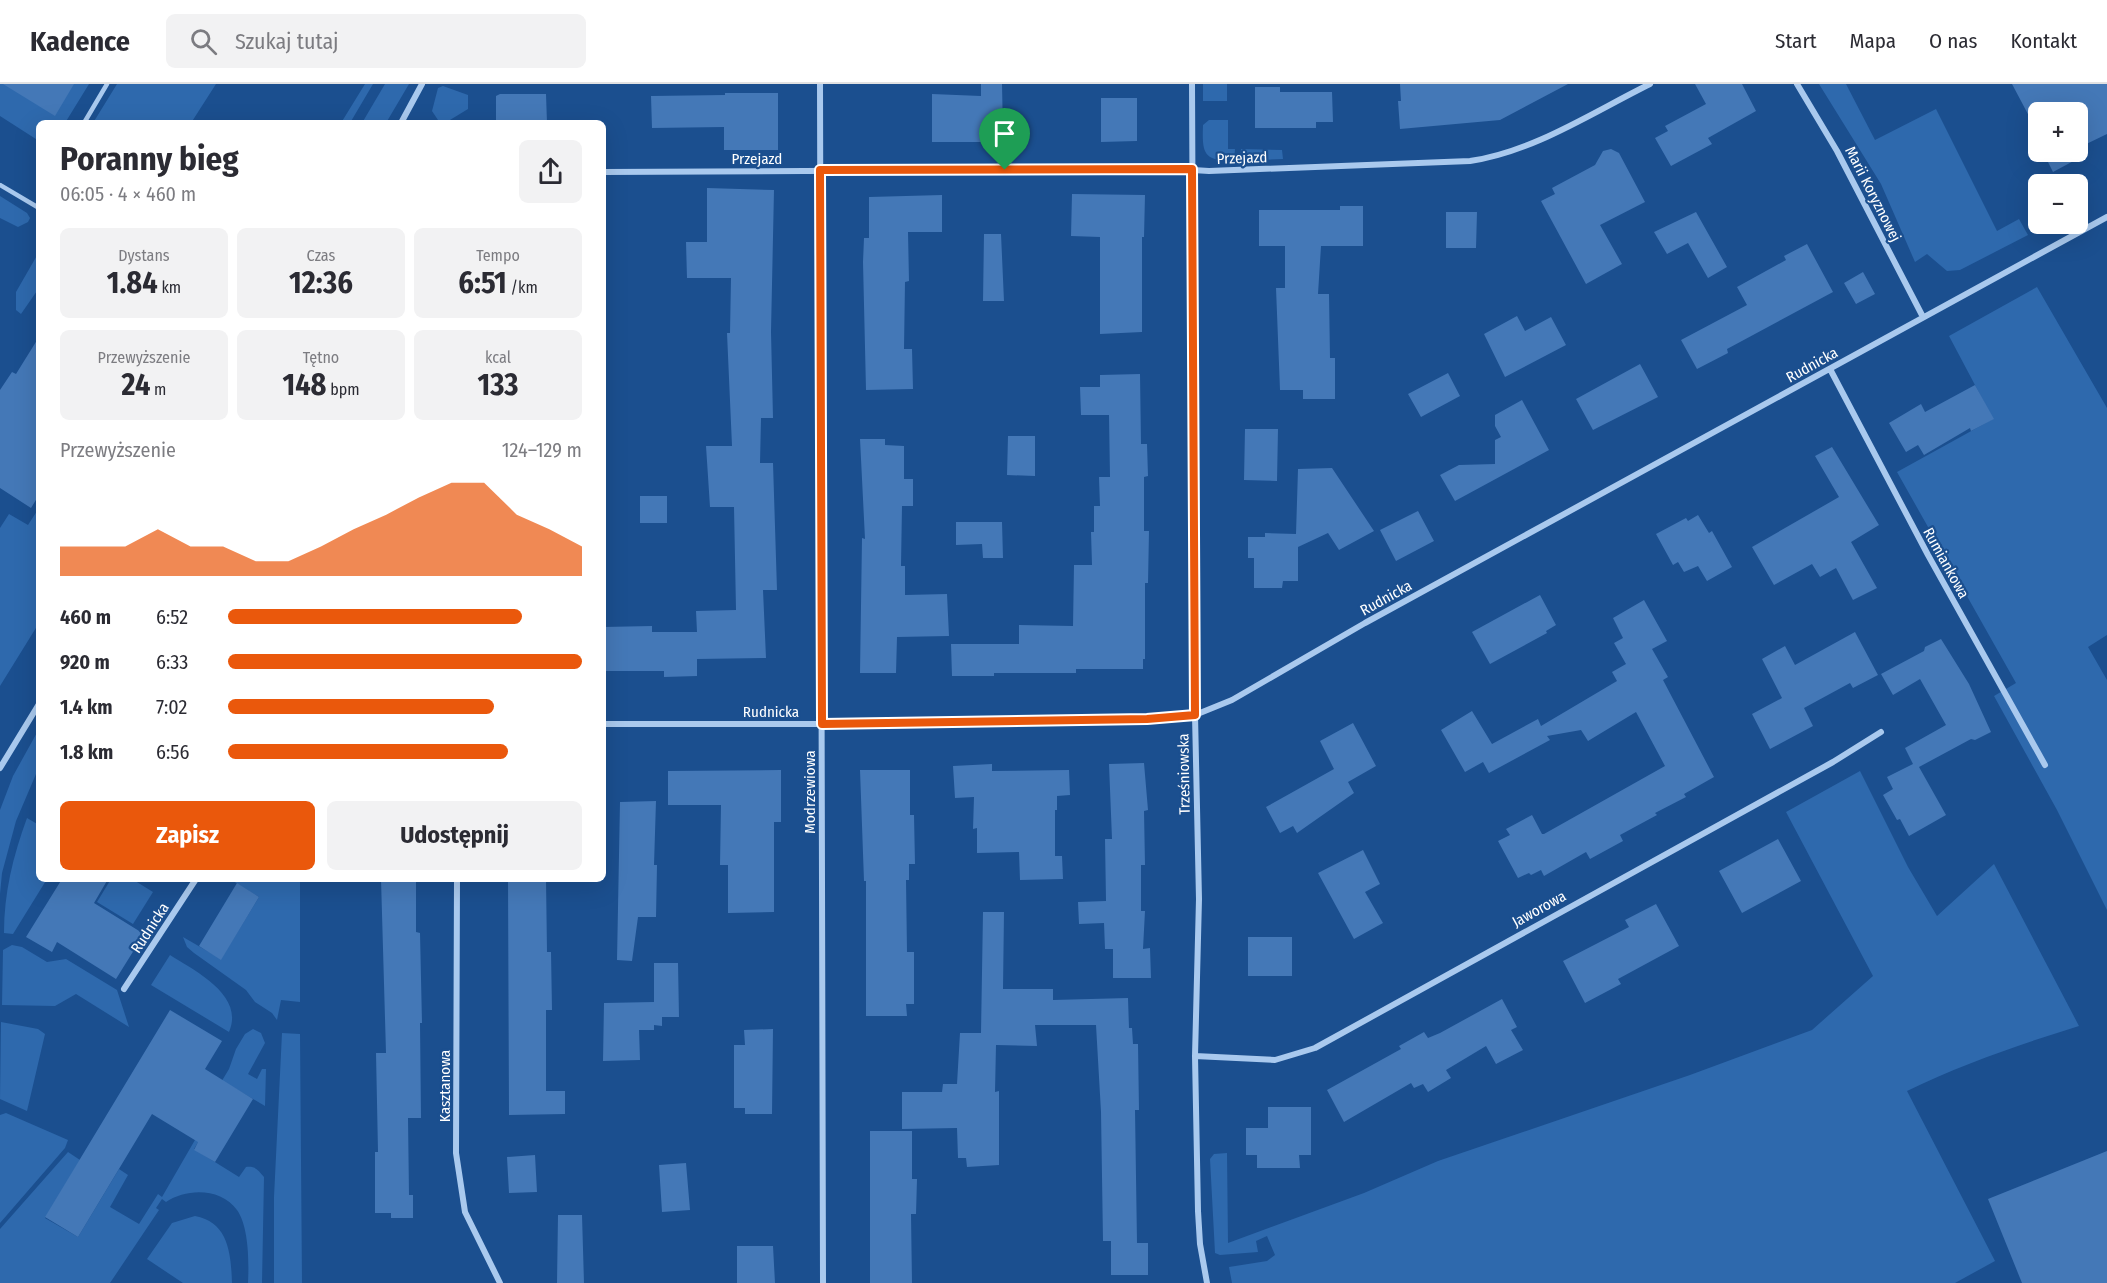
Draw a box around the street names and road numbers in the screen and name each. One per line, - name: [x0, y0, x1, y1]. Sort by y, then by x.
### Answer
- street label: Marii Koryznowej: [1841, 143, 1905, 245]
- street label: Przejazd: [1216, 148, 1268, 168]
- street label: Przejazd: [732, 150, 782, 168]
- street label: Rudnicka: [1783, 343, 1841, 387]
- street label: Rumiankowa: [1919, 524, 1973, 602]
- street label: Rudnicka: [1357, 576, 1415, 620]
- street label: Rudnicka: [743, 703, 799, 721]
- street label: Trześniowska: [1174, 733, 1194, 815]
- street label: Modrzewiowa: [801, 750, 819, 834]
- street label: Jaworowa: [1509, 887, 1569, 931]
- street label: Rudnicka: [127, 899, 173, 957]
- street label: Kasztanowa: [436, 1050, 454, 1122]

